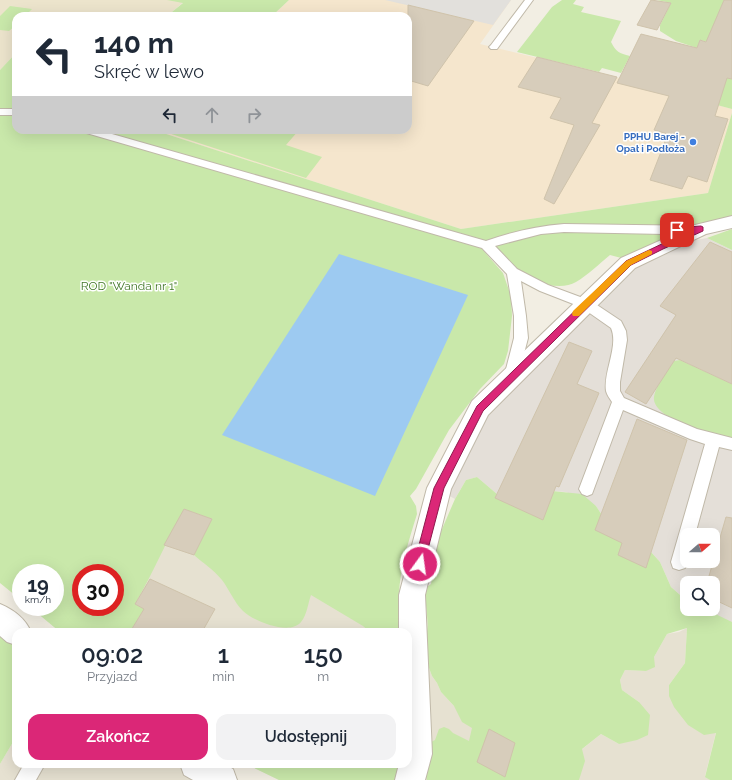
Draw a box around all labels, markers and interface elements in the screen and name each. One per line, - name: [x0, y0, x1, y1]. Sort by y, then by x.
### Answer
- text: 140 m: [94, 27, 174, 60]
- icon: left: [28, 28, 80, 80]
- text: Skręć w lewo: [94, 61, 204, 82]
- icon: left: [159, 104, 181, 126]
- icon: ahead: [201, 104, 223, 126]
- icon: right: [243, 104, 265, 126]
- place label: PPHU Barej - Opał i Podłoża: [616, 131, 685, 154]
- marker: PPHU Barej - Opał i Podłoża: [688, 137, 698, 147]
- pin: [660, 213, 694, 247]
- icon: arrive: [666, 219, 688, 241]
- park label: ROD "Wanda nr 1": [81, 279, 177, 293]
- north arrow: [680, 528, 720, 568]
- map controls: [680, 528, 720, 616]
- position arrow: [399, 543, 441, 585]
- speed limit sign: 30: [72, 564, 124, 616]
- text: 19: [27, 573, 49, 597]
- button: search: [680, 576, 720, 616]
- text: km/h: [25, 594, 51, 605]
- text: 09:02: [81, 640, 143, 669]
- text: 1: [218, 640, 229, 669]
- text: 150: [304, 640, 343, 669]
- text: Przyjazd: [87, 669, 137, 684]
- text: min: [212, 669, 235, 684]
- text: m: [317, 669, 329, 684]
- button: Zakończ: [28, 714, 208, 760]
- button: Udostępnij: [216, 714, 396, 760]

